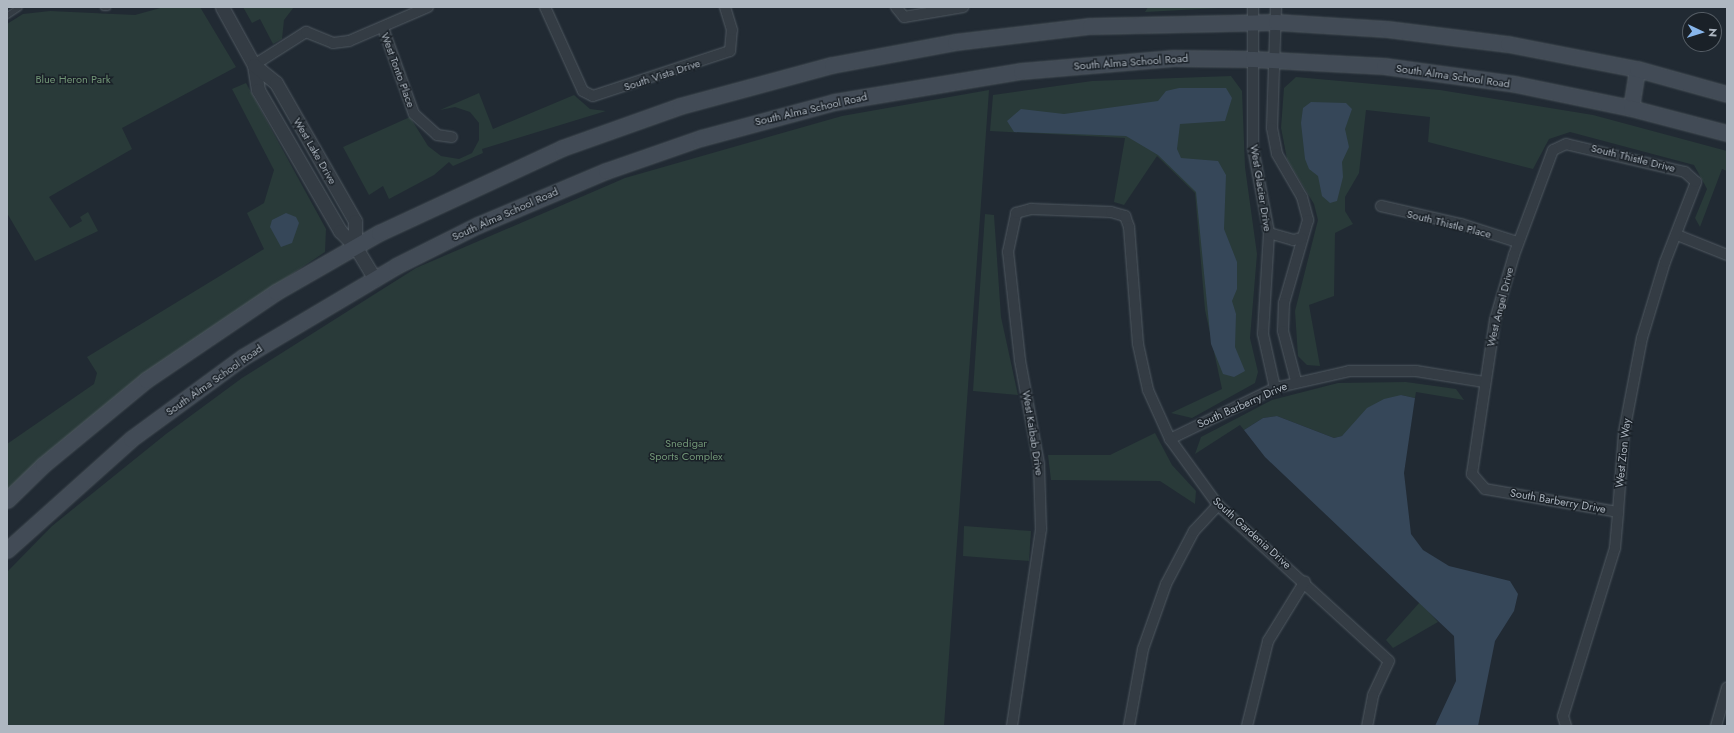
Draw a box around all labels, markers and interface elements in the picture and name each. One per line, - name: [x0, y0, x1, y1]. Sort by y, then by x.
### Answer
- north arrow: [1682, 12, 1722, 52]
- text: N: [1705, 28, 1721, 38]
- street label: West Tonto Place: [378, 31, 418, 109]
- street label: South Alma School Road: [1073, 51, 1189, 73]
- street label: South Vista Drive: [622, 56, 702, 94]
- street label: South Alma School Road: [1395, 61, 1511, 91]
- park label: Blue Heron Park: [35, 72, 111, 86]
- street label: South Alma School Road: [753, 90, 869, 128]
- street label: West Lake Drive: [291, 115, 339, 187]
- street label: South Thistle Drive: [1590, 141, 1676, 175]
- street label: West Glacier Drive: [1248, 144, 1274, 232]
- street label: South Alma School Road: [450, 185, 560, 243]
- street label: South Thistle Place: [1405, 207, 1493, 241]
- street label: West Angel Drive: [1484, 266, 1516, 348]
- street label: South Alma School Road: [163, 342, 265, 418]
- street label: South Barberry Drive: [1195, 379, 1289, 431]
- street label: West Kaibab Drive: [1020, 389, 1046, 477]
- street label: West Zion Way: [1613, 418, 1633, 488]
- park label: Snedigar Sports Complex: [649, 437, 723, 463]
- street label: South Barberry Drive: [1509, 486, 1607, 516]
- street label: South Gardenia Drive: [1210, 494, 1294, 572]

